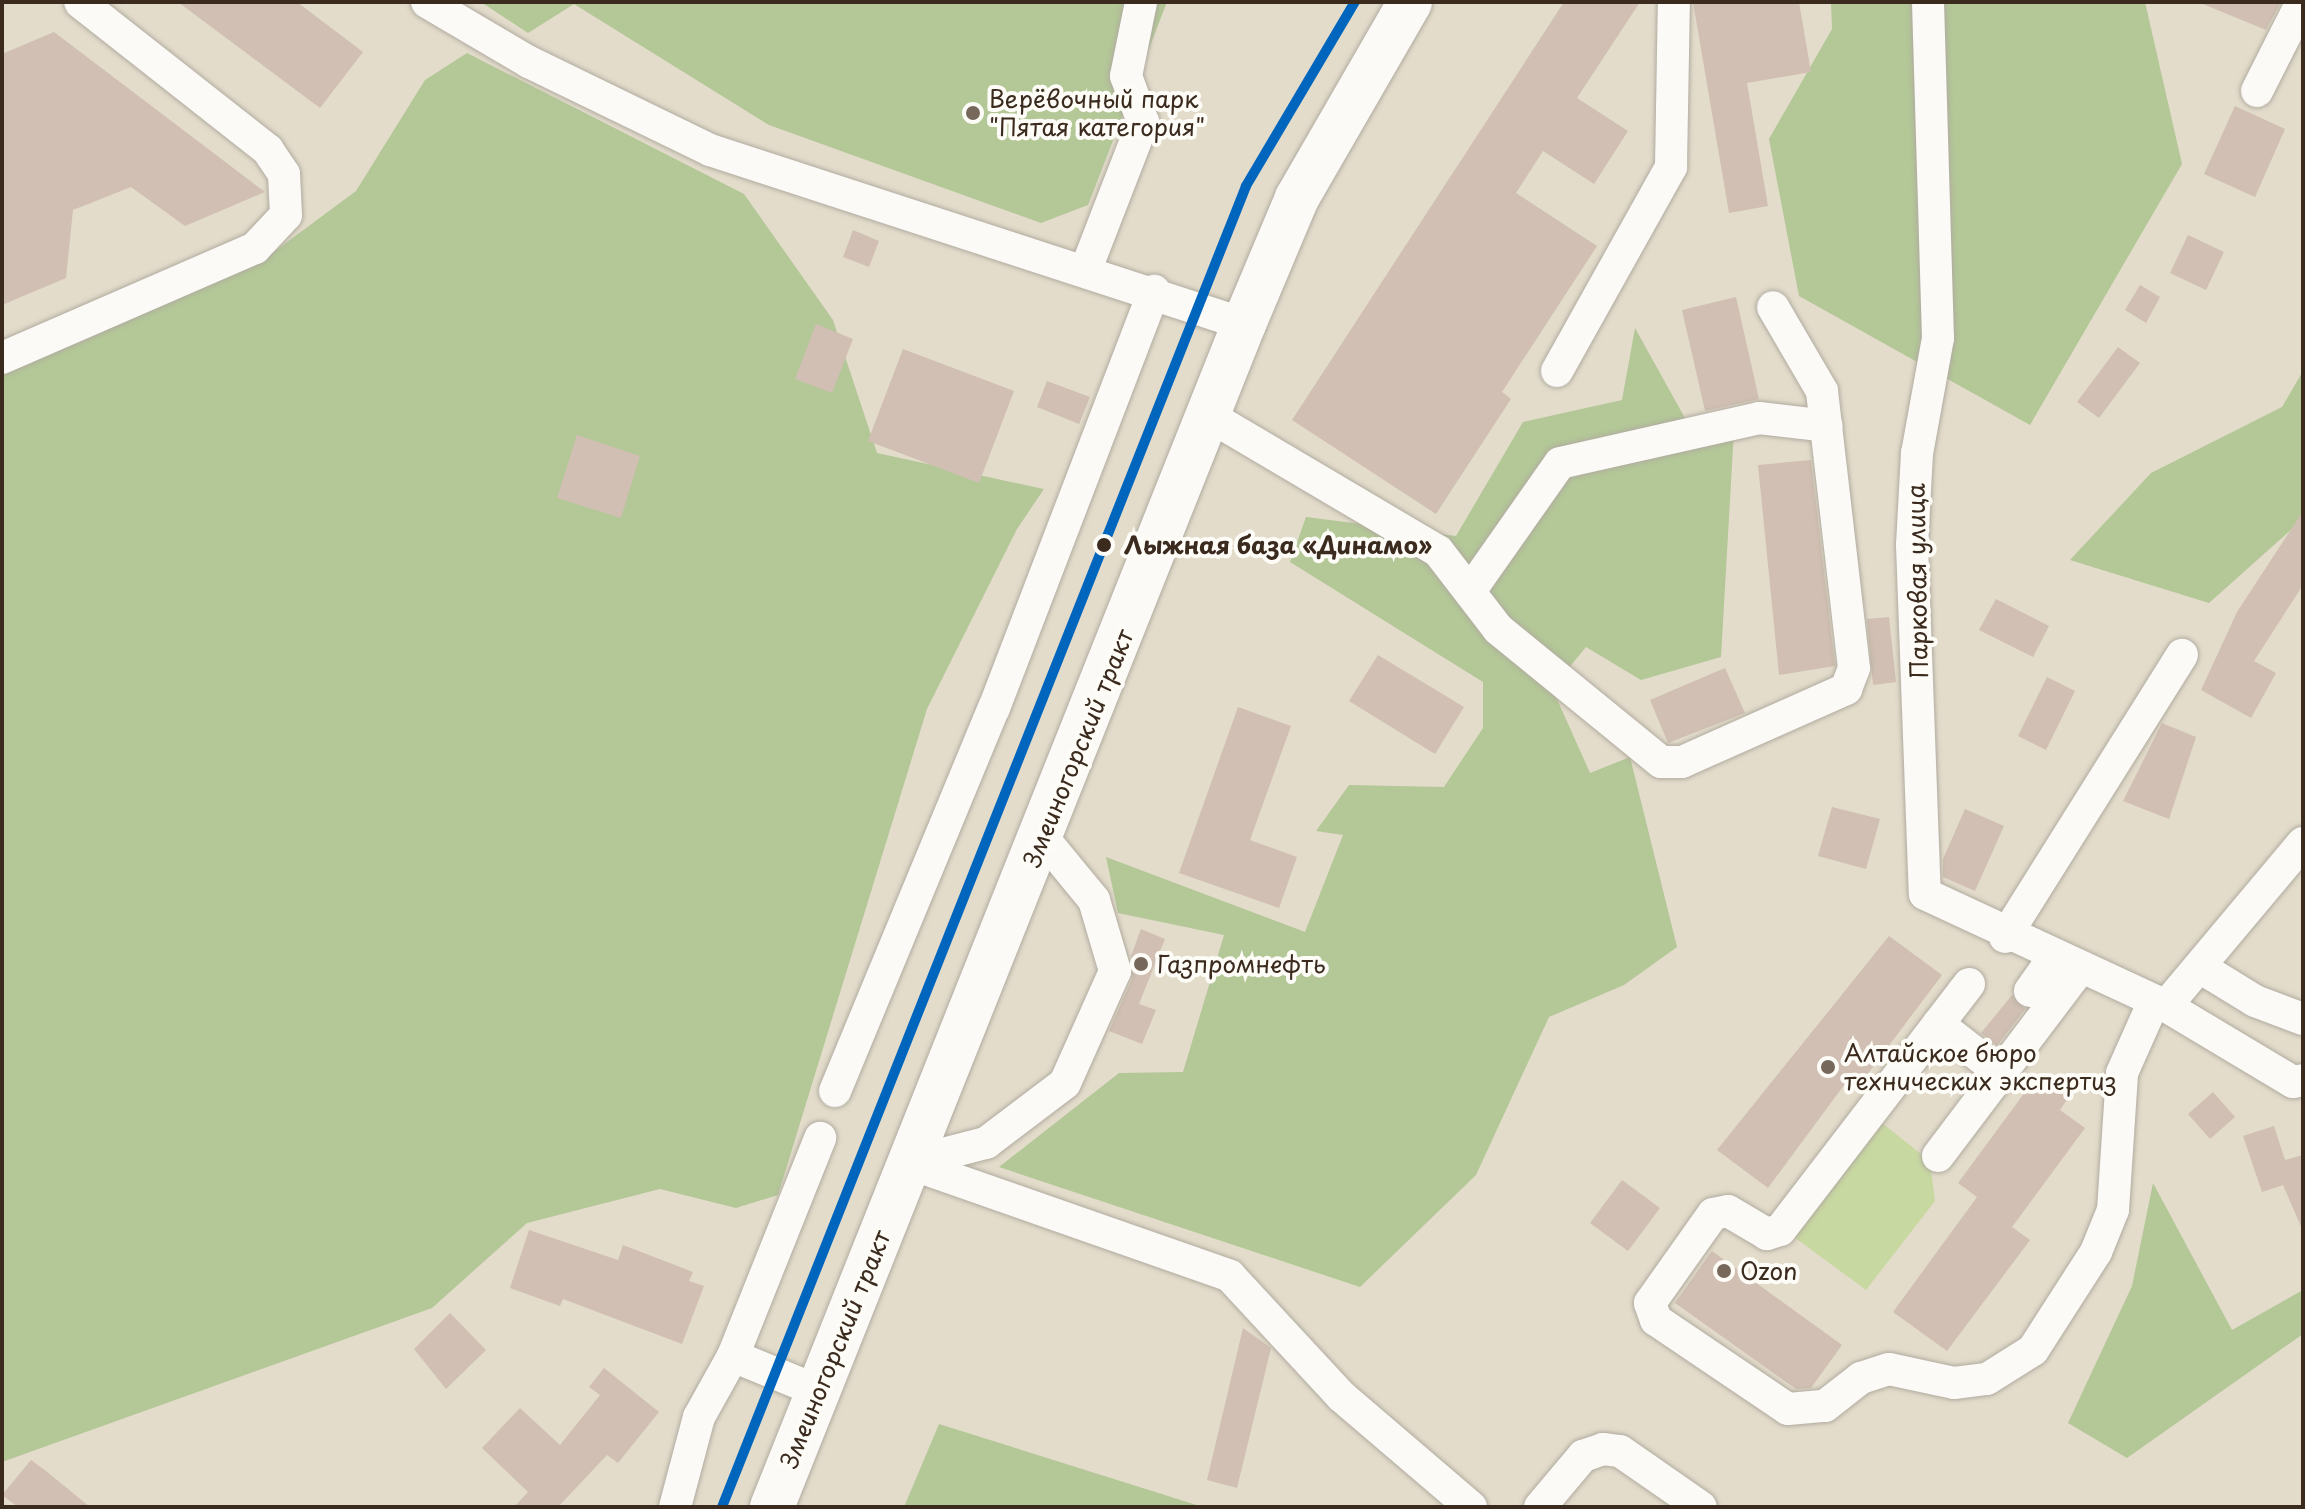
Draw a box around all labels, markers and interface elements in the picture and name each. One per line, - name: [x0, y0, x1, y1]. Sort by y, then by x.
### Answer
- place label: Верёвочный парк "Пятая категория": [989, 85, 1205, 141]
- marker: Верёвочный парк "Пятая категория": [964, 104, 982, 122]
- street label: Парковая улица: [1901, 483, 1933, 679]
- place label: Лыжная база «Динамо»: [1124, 531, 1433, 559]
- marker: Лыжная база «Динамо»: [1091, 532, 1117, 558]
- street label: Змеиногорский тракт: [1017, 625, 1139, 871]
- place label: Газпромнефть: [1157, 950, 1326, 978]
- marker: Газпромнефть: [1132, 955, 1150, 973]
- place label: Алтайское бюро технических экспертиз: [1844, 1039, 2116, 1095]
- marker: Алтайское бюро технических экспертиз: [1819, 1058, 1837, 1076]
- street label: Змеиногорский тракт: [774, 1226, 896, 1472]
- place label: Ozon: [1740, 1257, 1797, 1285]
- marker: Ozon: [1715, 1262, 1733, 1280]

